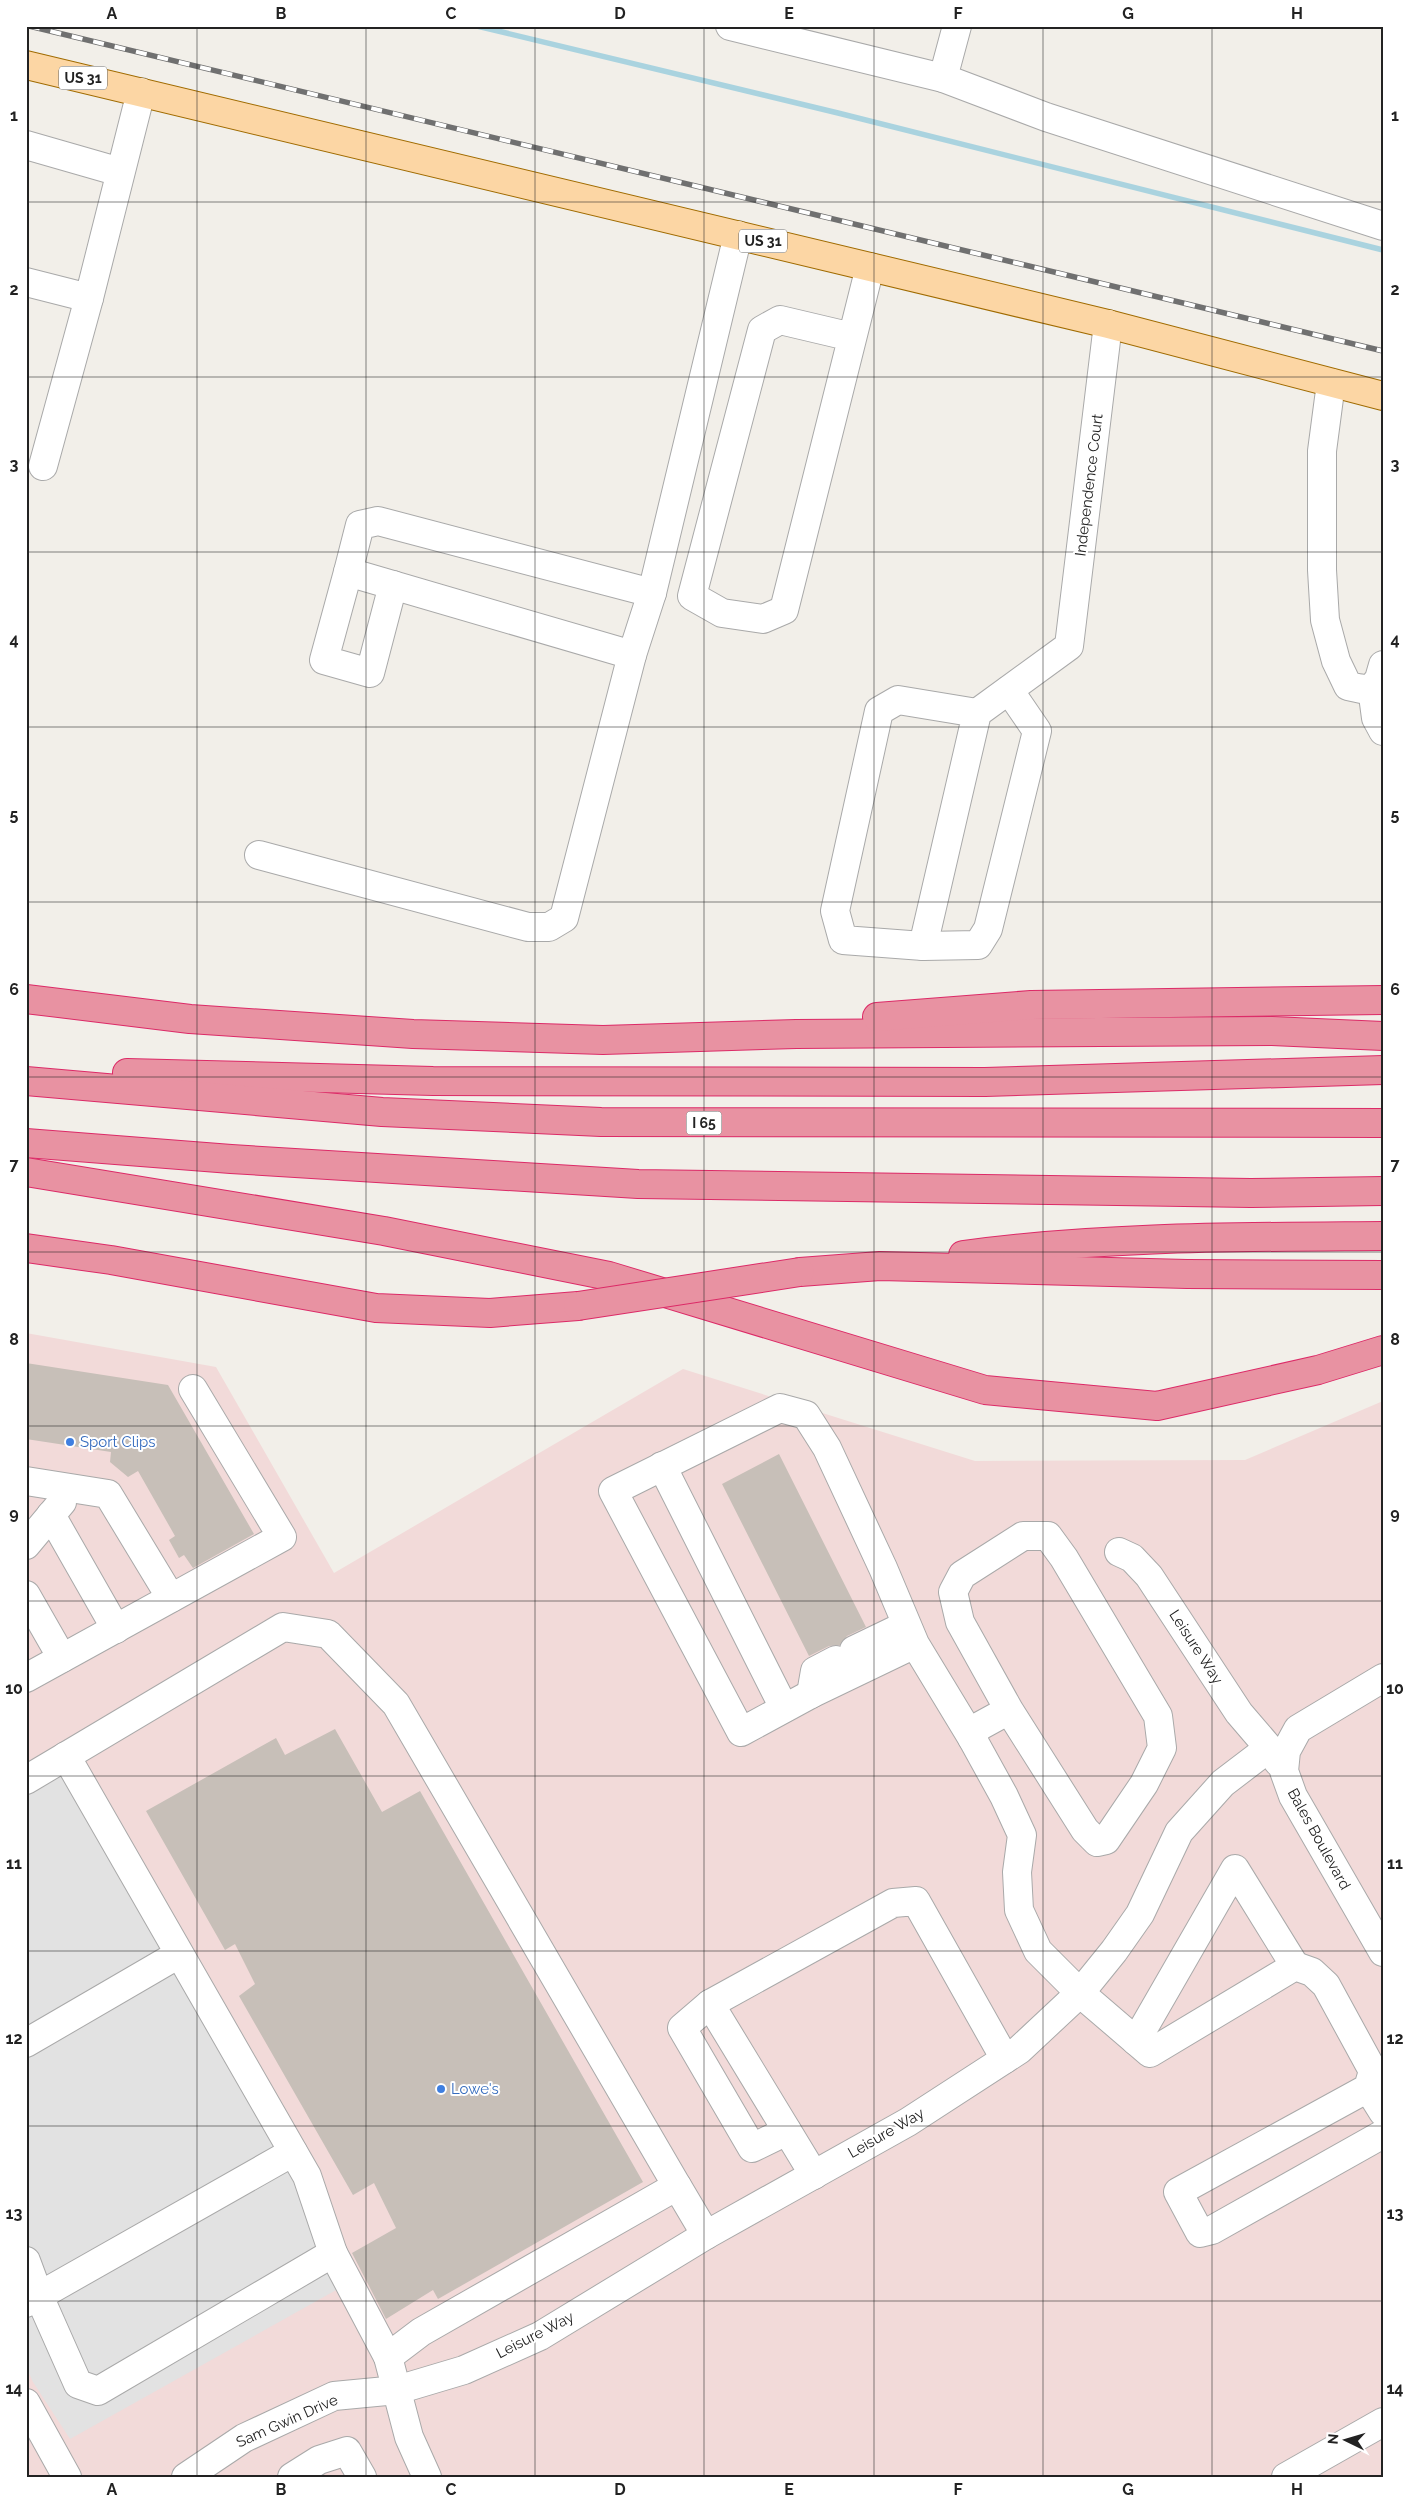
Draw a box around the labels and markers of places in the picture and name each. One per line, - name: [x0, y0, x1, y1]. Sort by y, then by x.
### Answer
- place label: Sport Clips: [80, 1433, 156, 1451]
- marker: Sport Clips: [64, 1436, 76, 1448]
- place label: Lowe's: [451, 2080, 499, 2098]
- marker: Lowe's: [435, 2083, 447, 2095]

